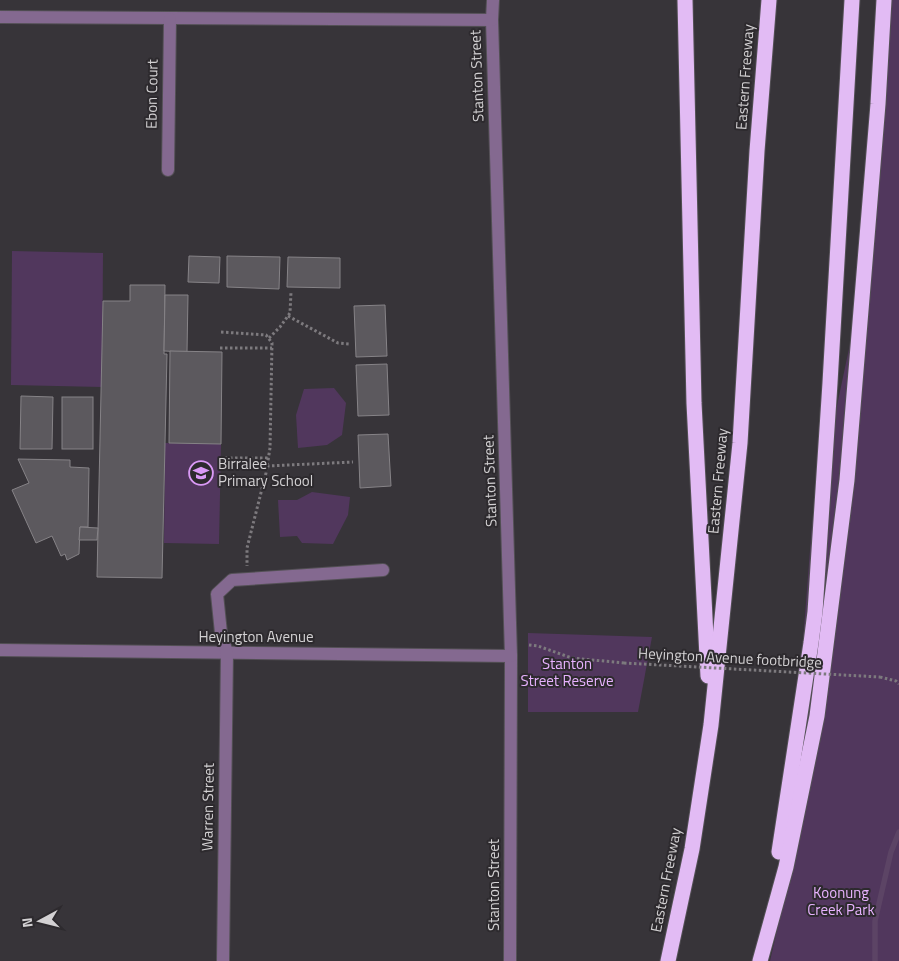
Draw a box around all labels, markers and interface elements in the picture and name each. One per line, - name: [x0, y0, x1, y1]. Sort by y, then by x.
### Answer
- street label: Eastern Freeway: [729, 23, 760, 131]
- street label: Stanton Street: [463, 29, 490, 122]
- street label: Ebon Court: [139, 58, 164, 129]
- street label: Eastern Freeway: [701, 427, 734, 535]
- street label: Stanton Street: [476, 434, 503, 527]
- place label: Birralee Primary School: [218, 452, 313, 492]
- school or university icon: Birralee Primary School: [188, 460, 214, 486]
- street label: Heyington Avenue: [198, 625, 314, 648]
- street label: Heyington Avenue footbridge: [638, 641, 823, 674]
- park label: Stanton Street Reserve: [520, 652, 614, 692]
- street label: Warren Street: [195, 762, 220, 851]
- street label: Eastern Freeway: [644, 826, 687, 934]
- street label: Stanton Street: [482, 838, 505, 931]
- park label: Koonung Creek Park: [807, 881, 875, 921]
- north arrow: [15, 896, 65, 946]
- text: N: [16, 917, 38, 929]

